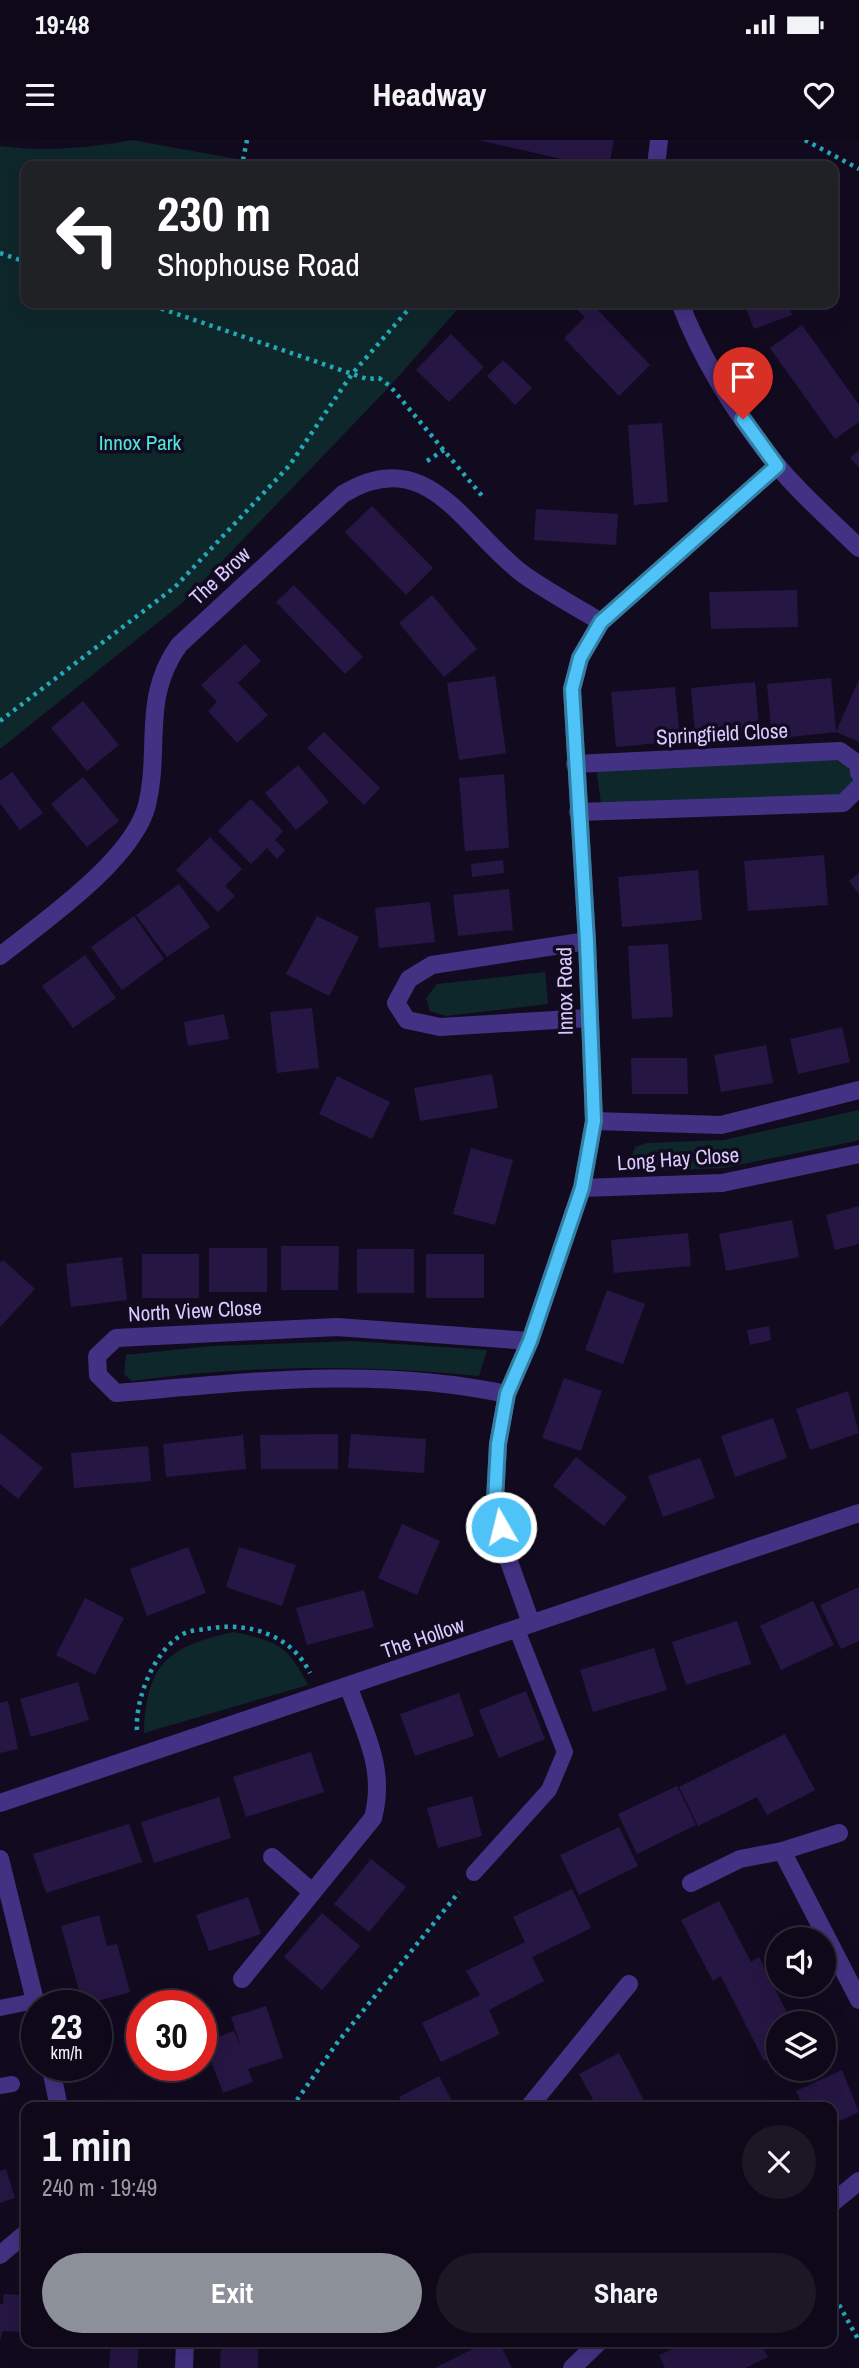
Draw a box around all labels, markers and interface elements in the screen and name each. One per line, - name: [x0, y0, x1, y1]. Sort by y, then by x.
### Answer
- text: 19:48: [35, 7, 90, 42]
- text: Headway: [373, 73, 486, 116]
- icon: menu: [21, 76, 59, 114]
- icon: heart: [800, 76, 838, 114]
- text: 230 m: [157, 180, 271, 246]
- icon: left: [42, 189, 133, 280]
- text: Shophouse Road: [157, 243, 360, 286]
- pin: [713, 347, 773, 419]
- icon: arrive: [724, 358, 762, 396]
- park label: Innox Park: [99, 428, 182, 457]
- street label: The Brow: [183, 540, 257, 611]
- street label: Springfield Close: [655, 716, 789, 751]
- street label: Innox Road: [549, 947, 580, 1035]
- street label: Long Hay Close: [616, 1140, 740, 1177]
- street label: North View Close: [127, 1293, 262, 1328]
- position arrow: [464, 1490, 538, 1564]
- street label: The Hollow: [377, 1610, 469, 1665]
- map controls: [766, 1927, 836, 2081]
- button: sound: [766, 1927, 836, 1997]
- speed limit sign: 30: [126, 1990, 217, 2081]
- text: 23: [51, 2003, 82, 2050]
- button: layers: [766, 2011, 836, 2081]
- text: km/h: [51, 2040, 83, 2065]
- text: 1 min: [42, 2118, 132, 2174]
- button: close: [742, 2125, 816, 2199]
- text: 240 m · 19:49: [42, 2172, 157, 2203]
- button: Exit: [42, 2253, 422, 2333]
- button: Share: [436, 2253, 816, 2333]

